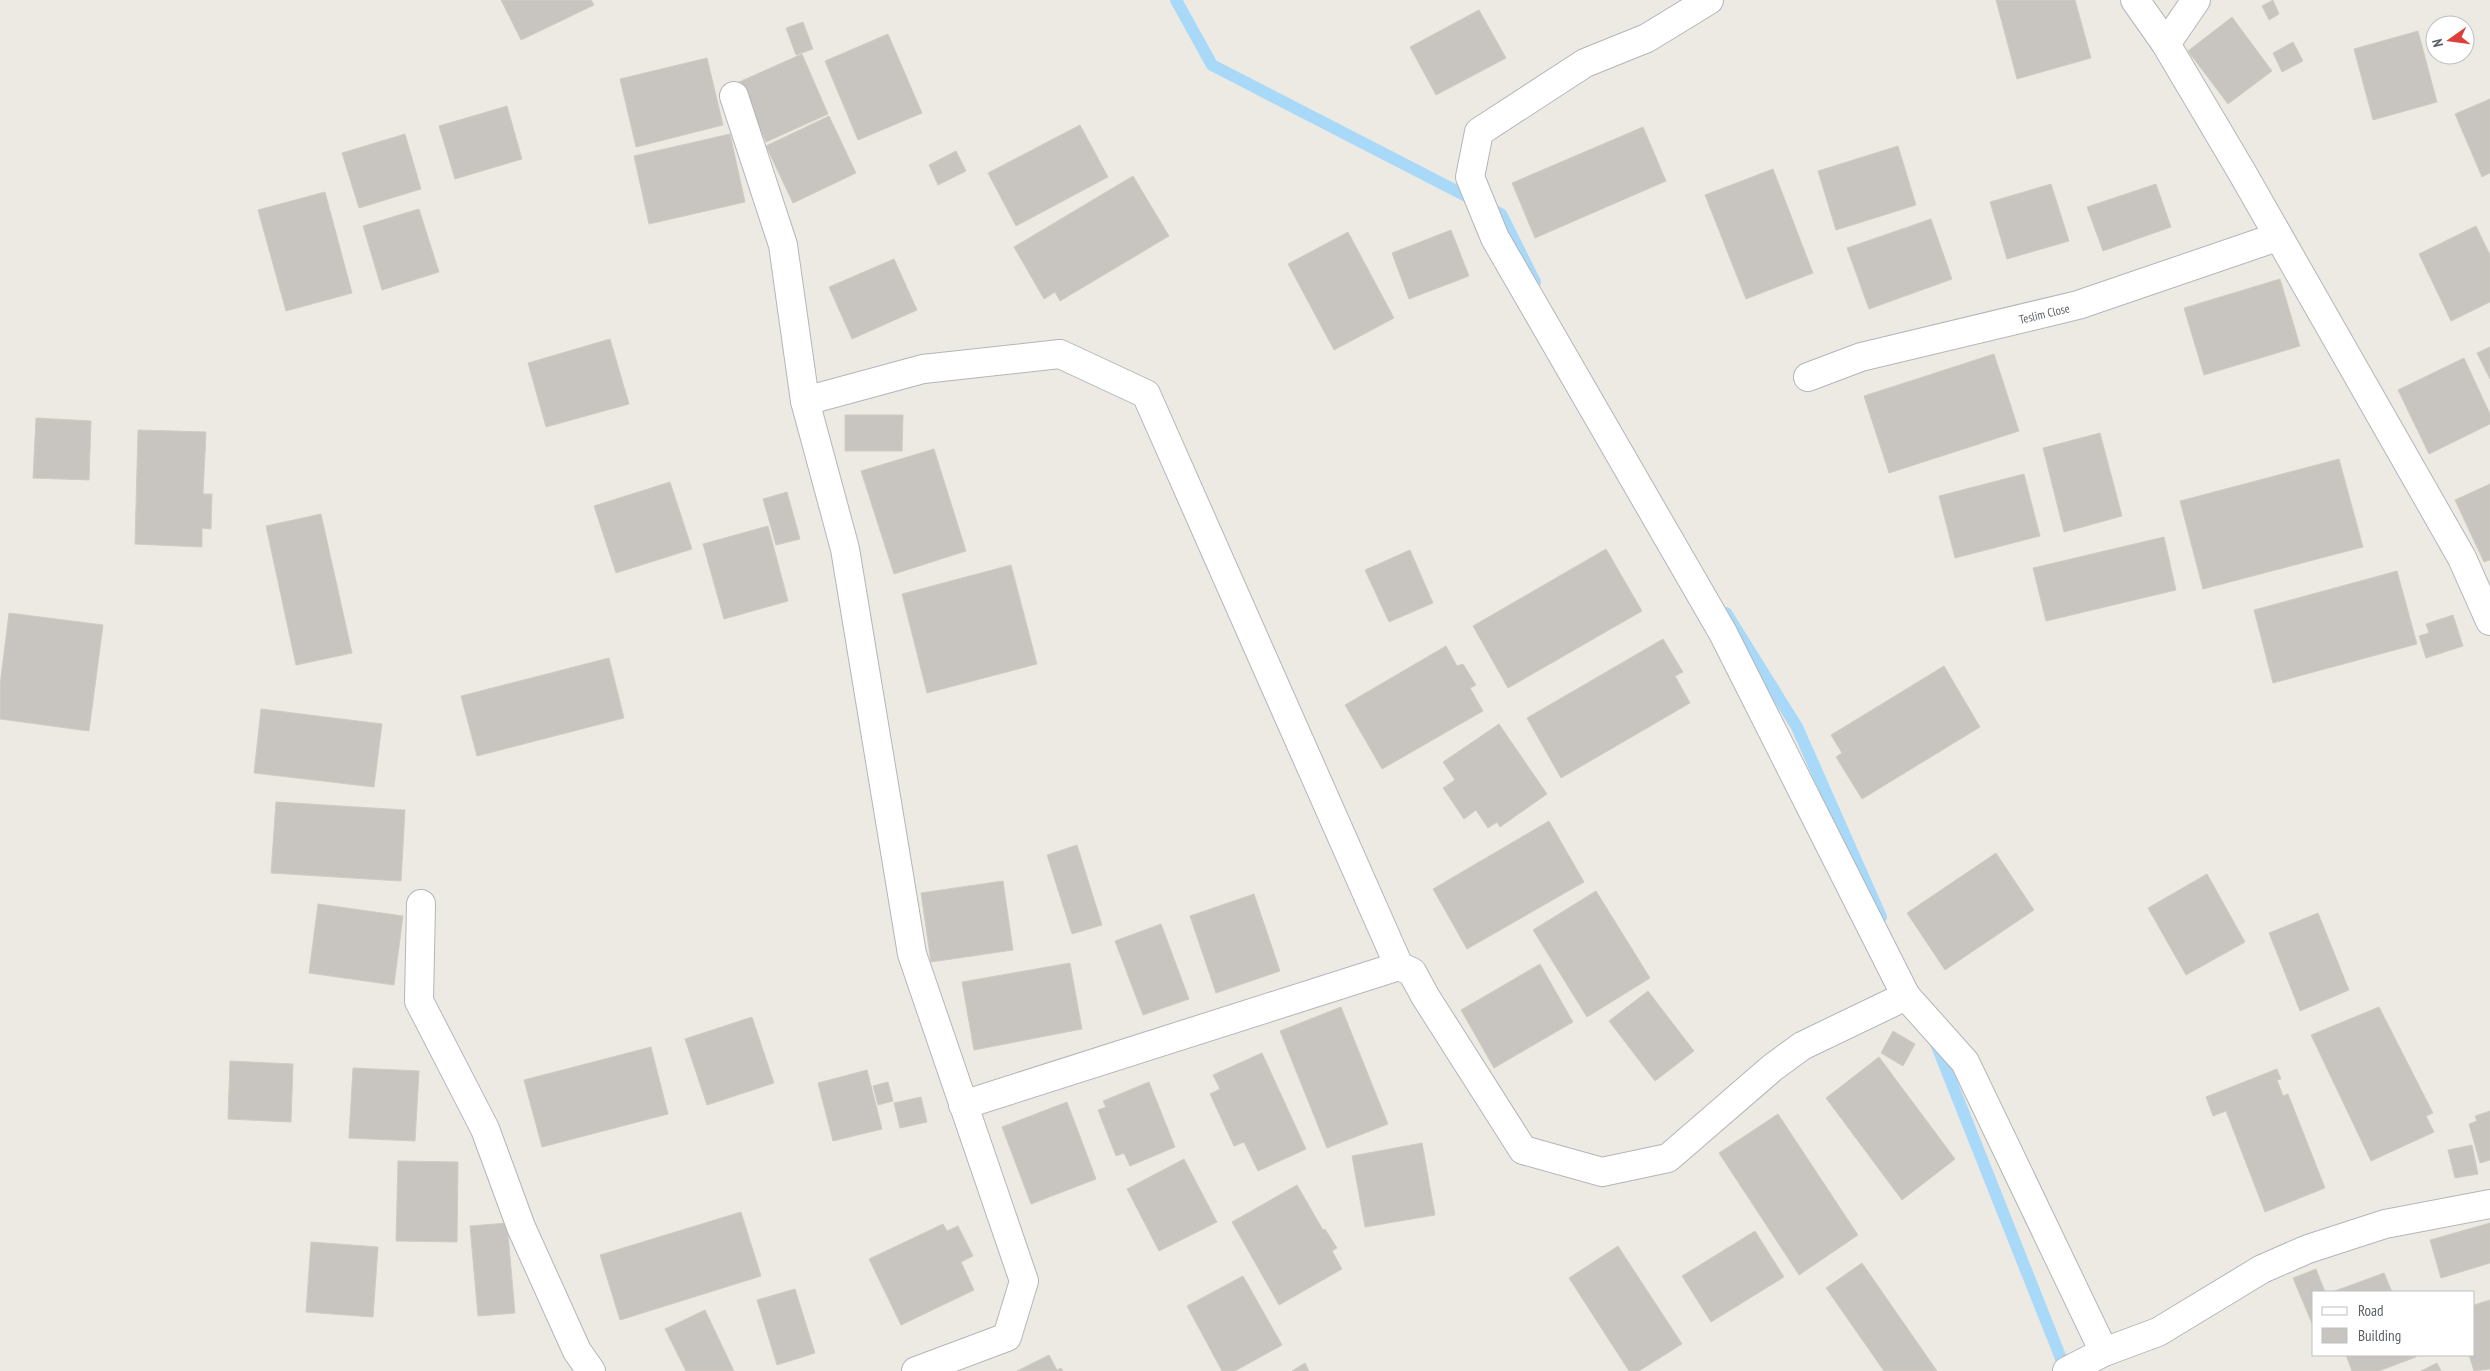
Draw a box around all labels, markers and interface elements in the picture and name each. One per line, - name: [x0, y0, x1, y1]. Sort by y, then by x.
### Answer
- north arrow: [2425, 15, 2475, 65]
- text: N: [2428, 37, 2447, 49]
- street label: Teslim Close: [2017, 300, 2071, 326]
- legend: [2312, 1291, 2475, 1356]
- text: Road: [2358, 1301, 2384, 1320]
- text: Building: [2358, 1326, 2401, 1345]

